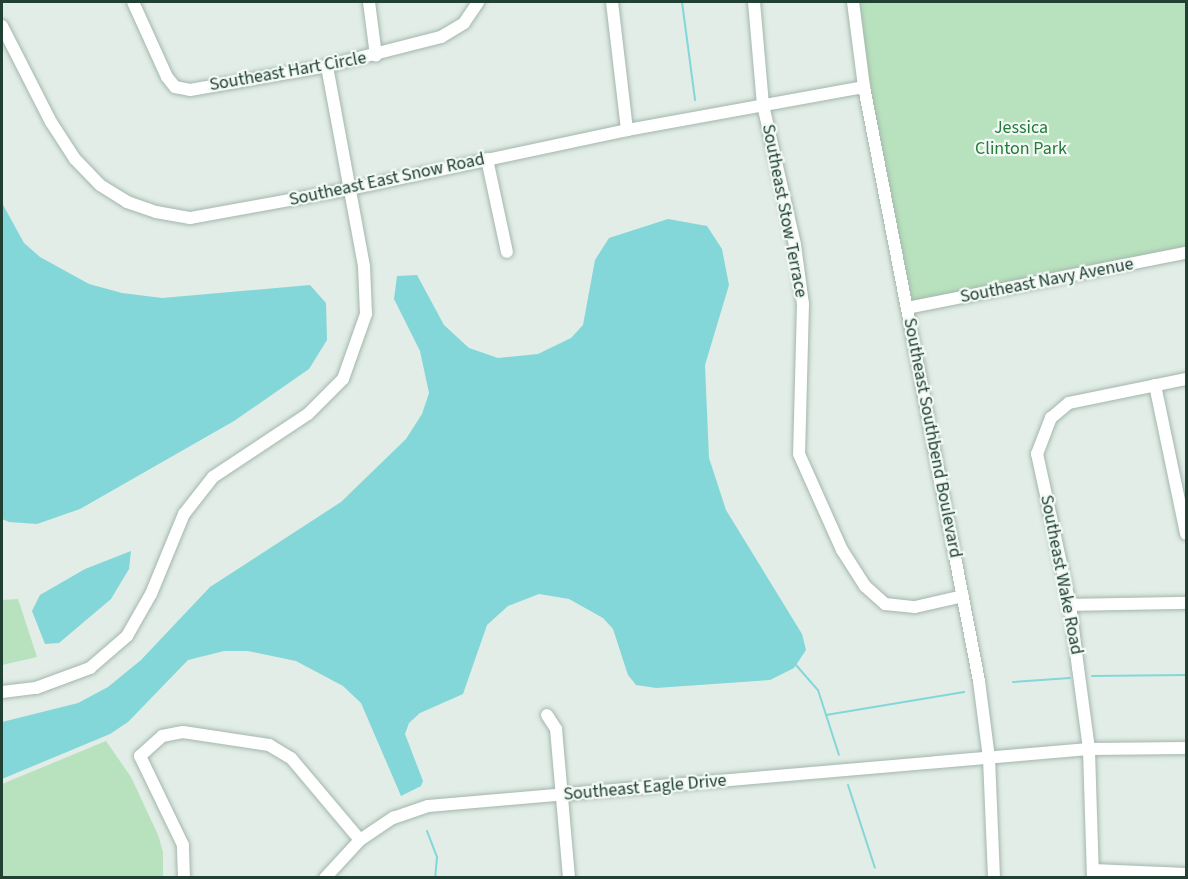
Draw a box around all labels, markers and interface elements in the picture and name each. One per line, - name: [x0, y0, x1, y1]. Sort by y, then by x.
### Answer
- street label: Southeast Hart Circle: [208, 48, 368, 96]
- park label: Jessica Clinton Park: [975, 118, 1067, 160]
- street label: Southeast Stow Terrace: [757, 122, 811, 300]
- street label: Southeast East Snow Road: [287, 149, 487, 211]
- street label: Southeast Navy Avenue: [958, 254, 1136, 308]
- street label: Southeast Southbend Boulevard: [898, 316, 966, 560]
- street label: Southeast Wake Road: [1035, 493, 1087, 657]
- street label: Southeast Eagle Drive: [563, 770, 727, 806]

